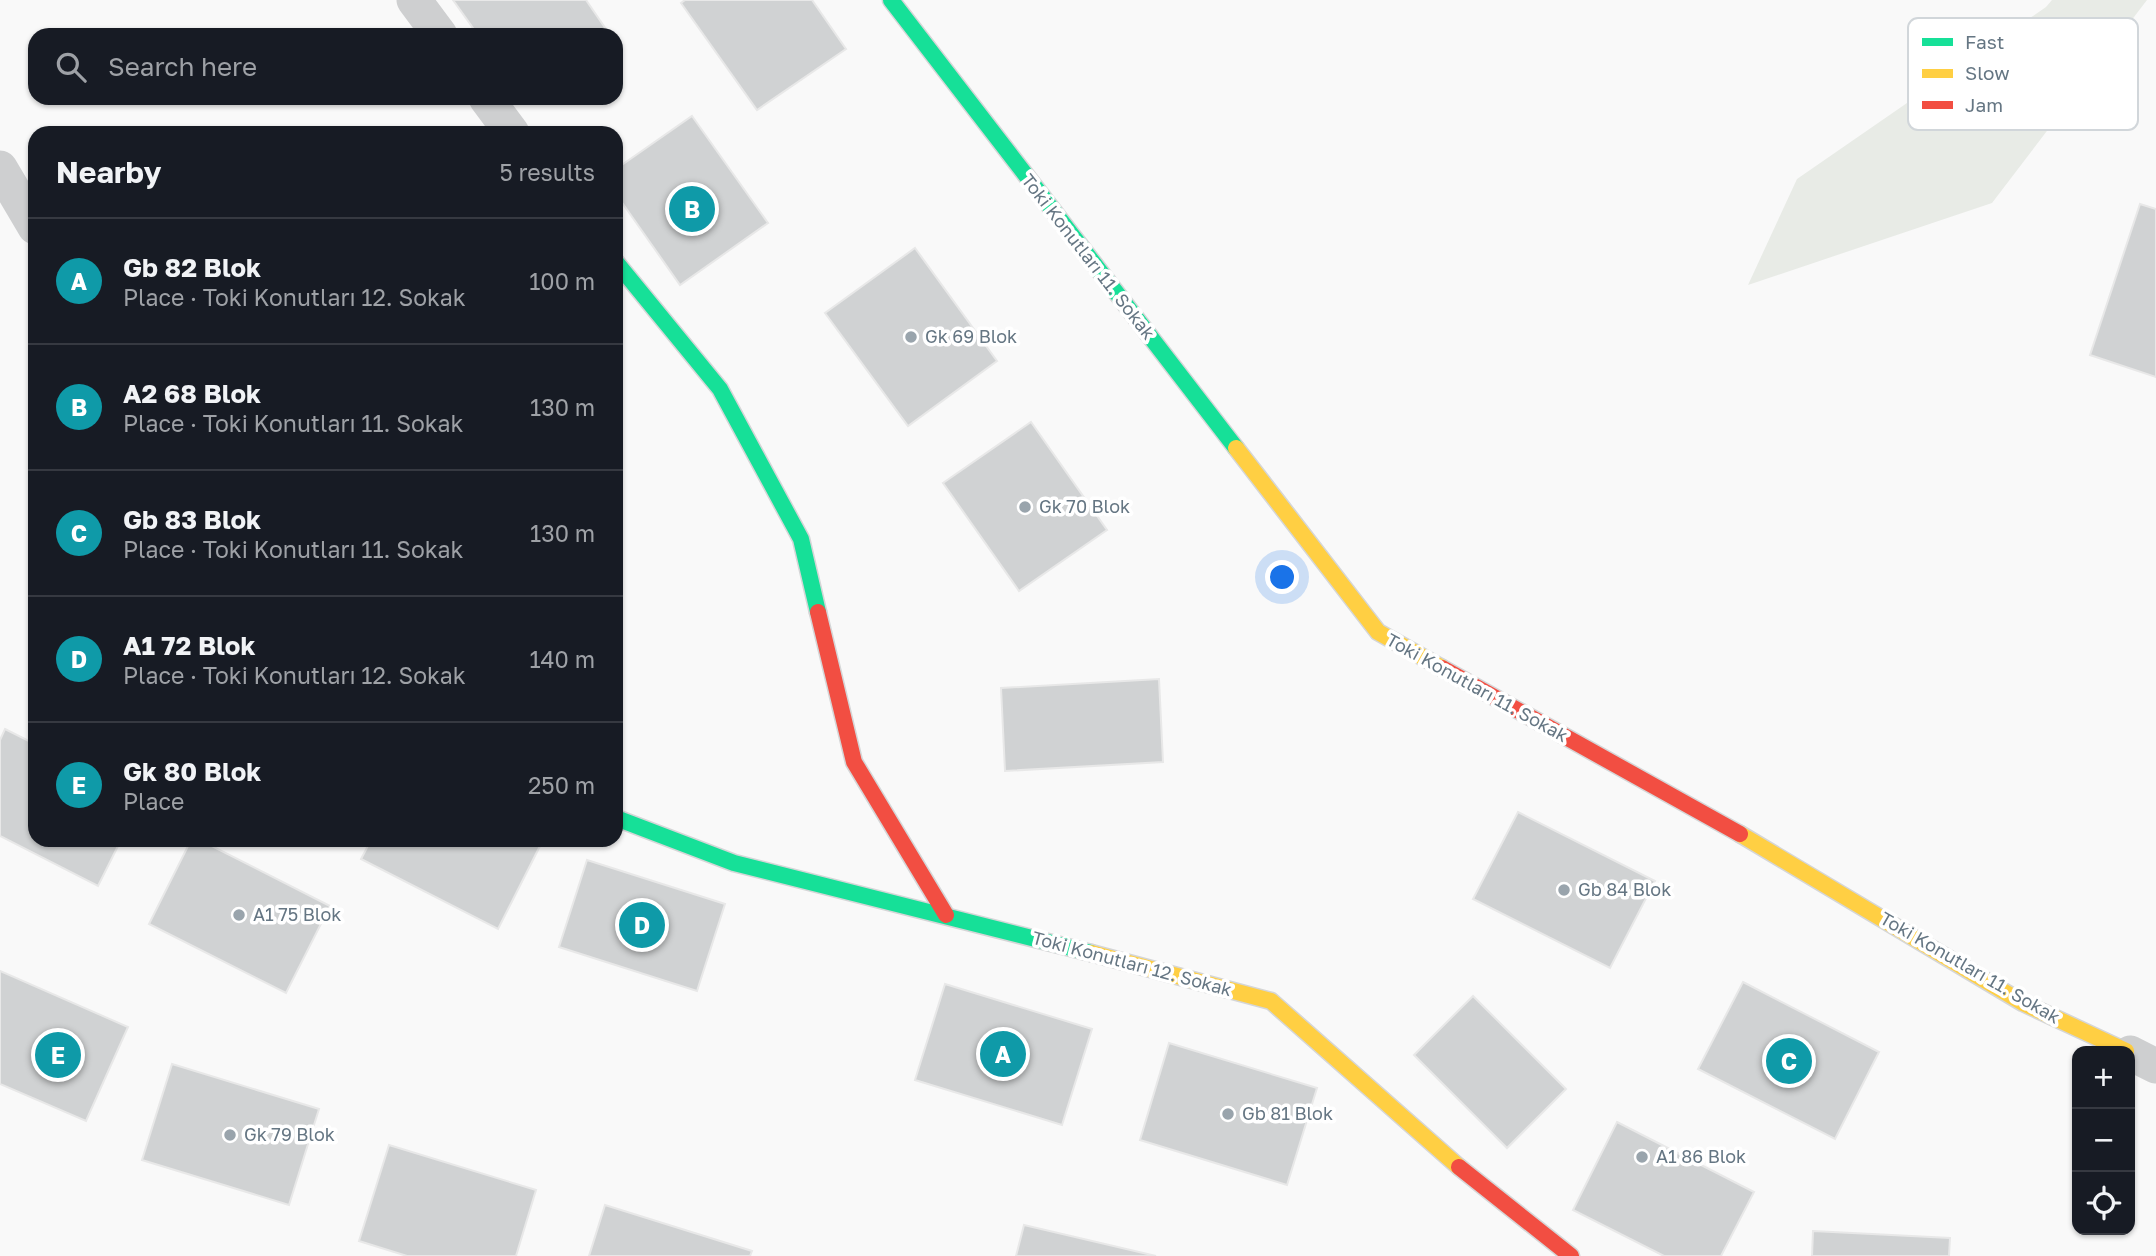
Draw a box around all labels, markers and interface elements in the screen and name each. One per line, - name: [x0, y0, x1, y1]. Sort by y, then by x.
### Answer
- legend: [1908, 18, 2138, 130]
- search box: [28, 28, 623, 105]
- text: Fast: [1965, 30, 2004, 53]
- icon: search: [52, 48, 90, 86]
- text: Search here: [108, 51, 257, 82]
- text: Slow: [1965, 61, 2010, 84]
- text: Jam: [1965, 93, 2003, 116]
- text: Nearby: [56, 154, 161, 190]
- text: 5 results: [499, 158, 595, 186]
- street label: Toki Konutları 11. Sokak: [1017, 169, 1160, 344]
- pin: B: [669, 183, 715, 235]
- text: Gb 82 Blok: [123, 252, 261, 283]
- text: A: [71, 267, 87, 295]
- text: 100 m: [529, 267, 595, 295]
- text: Place · Toki Konutları 12. Sokak: [123, 283, 466, 311]
- place label: Gk 69 Blok: [925, 325, 1017, 347]
- marker: Gk 69 Blok: [903, 329, 919, 345]
- text: A2 68 Blok: [123, 378, 261, 409]
- text: B: [71, 393, 87, 421]
- text: 130 m: [530, 393, 595, 421]
- text: Place · Toki Konutları 11. Sokak: [123, 409, 464, 437]
- place label: Gk 70 Blok: [1039, 495, 1130, 517]
- marker: Gk 70 Blok: [1017, 499, 1033, 515]
- text: Gb 83 Blok: [123, 504, 261, 535]
- text: C: [71, 519, 87, 547]
- text: 130 m: [530, 519, 595, 547]
- text: Place · Toki Konutları 11. Sokak: [123, 535, 464, 563]
- your location: [1265, 560, 1299, 594]
- street label: Toki Konutları 11. Sokak: [1383, 628, 1572, 746]
- text: A1 72 Blok: [123, 630, 255, 661]
- text: D: [71, 645, 87, 673]
- text: 140 m: [529, 645, 595, 673]
- text: Place · Toki Konutları 12. Sokak: [123, 661, 466, 689]
- text: Gk 80 Blok: [123, 756, 261, 787]
- text: E: [72, 771, 86, 799]
- text: 250 m: [528, 771, 595, 799]
- text: Place: [123, 787, 184, 815]
- place label: Gb 84 Blok: [1578, 878, 1671, 900]
- marker: Gb 84 Blok: [1556, 882, 1572, 898]
- pin: D: [619, 899, 665, 951]
- place label: A1 75 Blok: [253, 903, 341, 925]
- marker: A1 75 Blok: [231, 907, 247, 923]
- street label: Toki Konutları 11. Sokak: [1877, 907, 2064, 1028]
- street label: Toki Konutları 12. Sokak: [1030, 926, 1235, 1000]
- pin: A: [980, 1028, 1026, 1080]
- pin: E: [35, 1029, 81, 1081]
- pin: C: [1766, 1035, 1812, 1087]
- map controls: [2072, 1046, 2135, 1235]
- button: +: [2072, 1046, 2135, 1109]
- place label: Gb 81 Blok: [1242, 1102, 1333, 1124]
- marker: Gb 81 Blok: [1220, 1106, 1236, 1122]
- button: −: [2072, 1109, 2135, 1172]
- place label: Gk 79 Blok: [244, 1123, 335, 1145]
- marker: Gk 79 Blok: [222, 1127, 238, 1143]
- place label: A1 86 Blok: [1656, 1145, 1746, 1167]
- marker: A1 86 Blok: [1634, 1149, 1650, 1165]
- button: locate: [2072, 1172, 2135, 1235]

